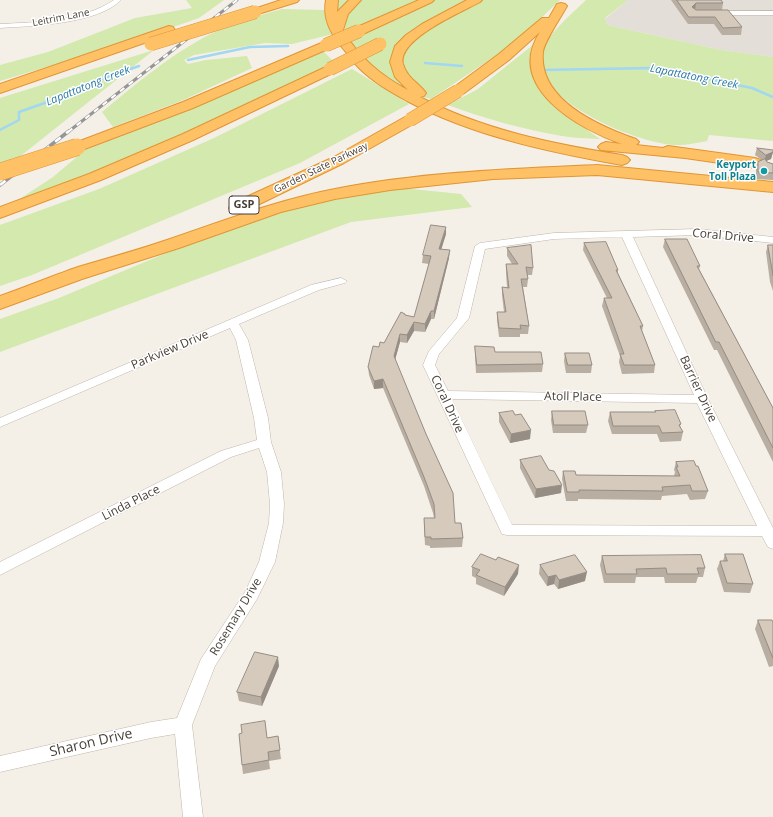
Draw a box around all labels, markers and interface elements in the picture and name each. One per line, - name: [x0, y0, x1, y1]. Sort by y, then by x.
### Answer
- street label: Leitrim Lane: [31, 7, 91, 29]
- water label: Lapattatong Creek: [649, 62, 739, 92]
- water label: Lapattatong Creek: [44, 63, 132, 109]
- street label: Garden State Parkway: [272, 140, 370, 196]
- place label: Keyport Toll Plaza: [709, 159, 756, 182]
- marker: Keyport Toll Plaza: [759, 166, 769, 176]
- road number: GSP: [229, 196, 259, 214]
- street label: Coral Drive: [692, 226, 754, 246]
- street label: Parkview Drive: [129, 327, 211, 373]
- street label: Barrier Drive: [676, 354, 720, 424]
- street label: Coral Drive: [427, 373, 467, 435]
- street label: Atoll Place: [544, 389, 602, 405]
- street label: Linda Place: [100, 482, 162, 524]
- street label: Rosemary Drive: [207, 575, 265, 659]
- street label: Sharon Drive: [48, 725, 134, 761]

